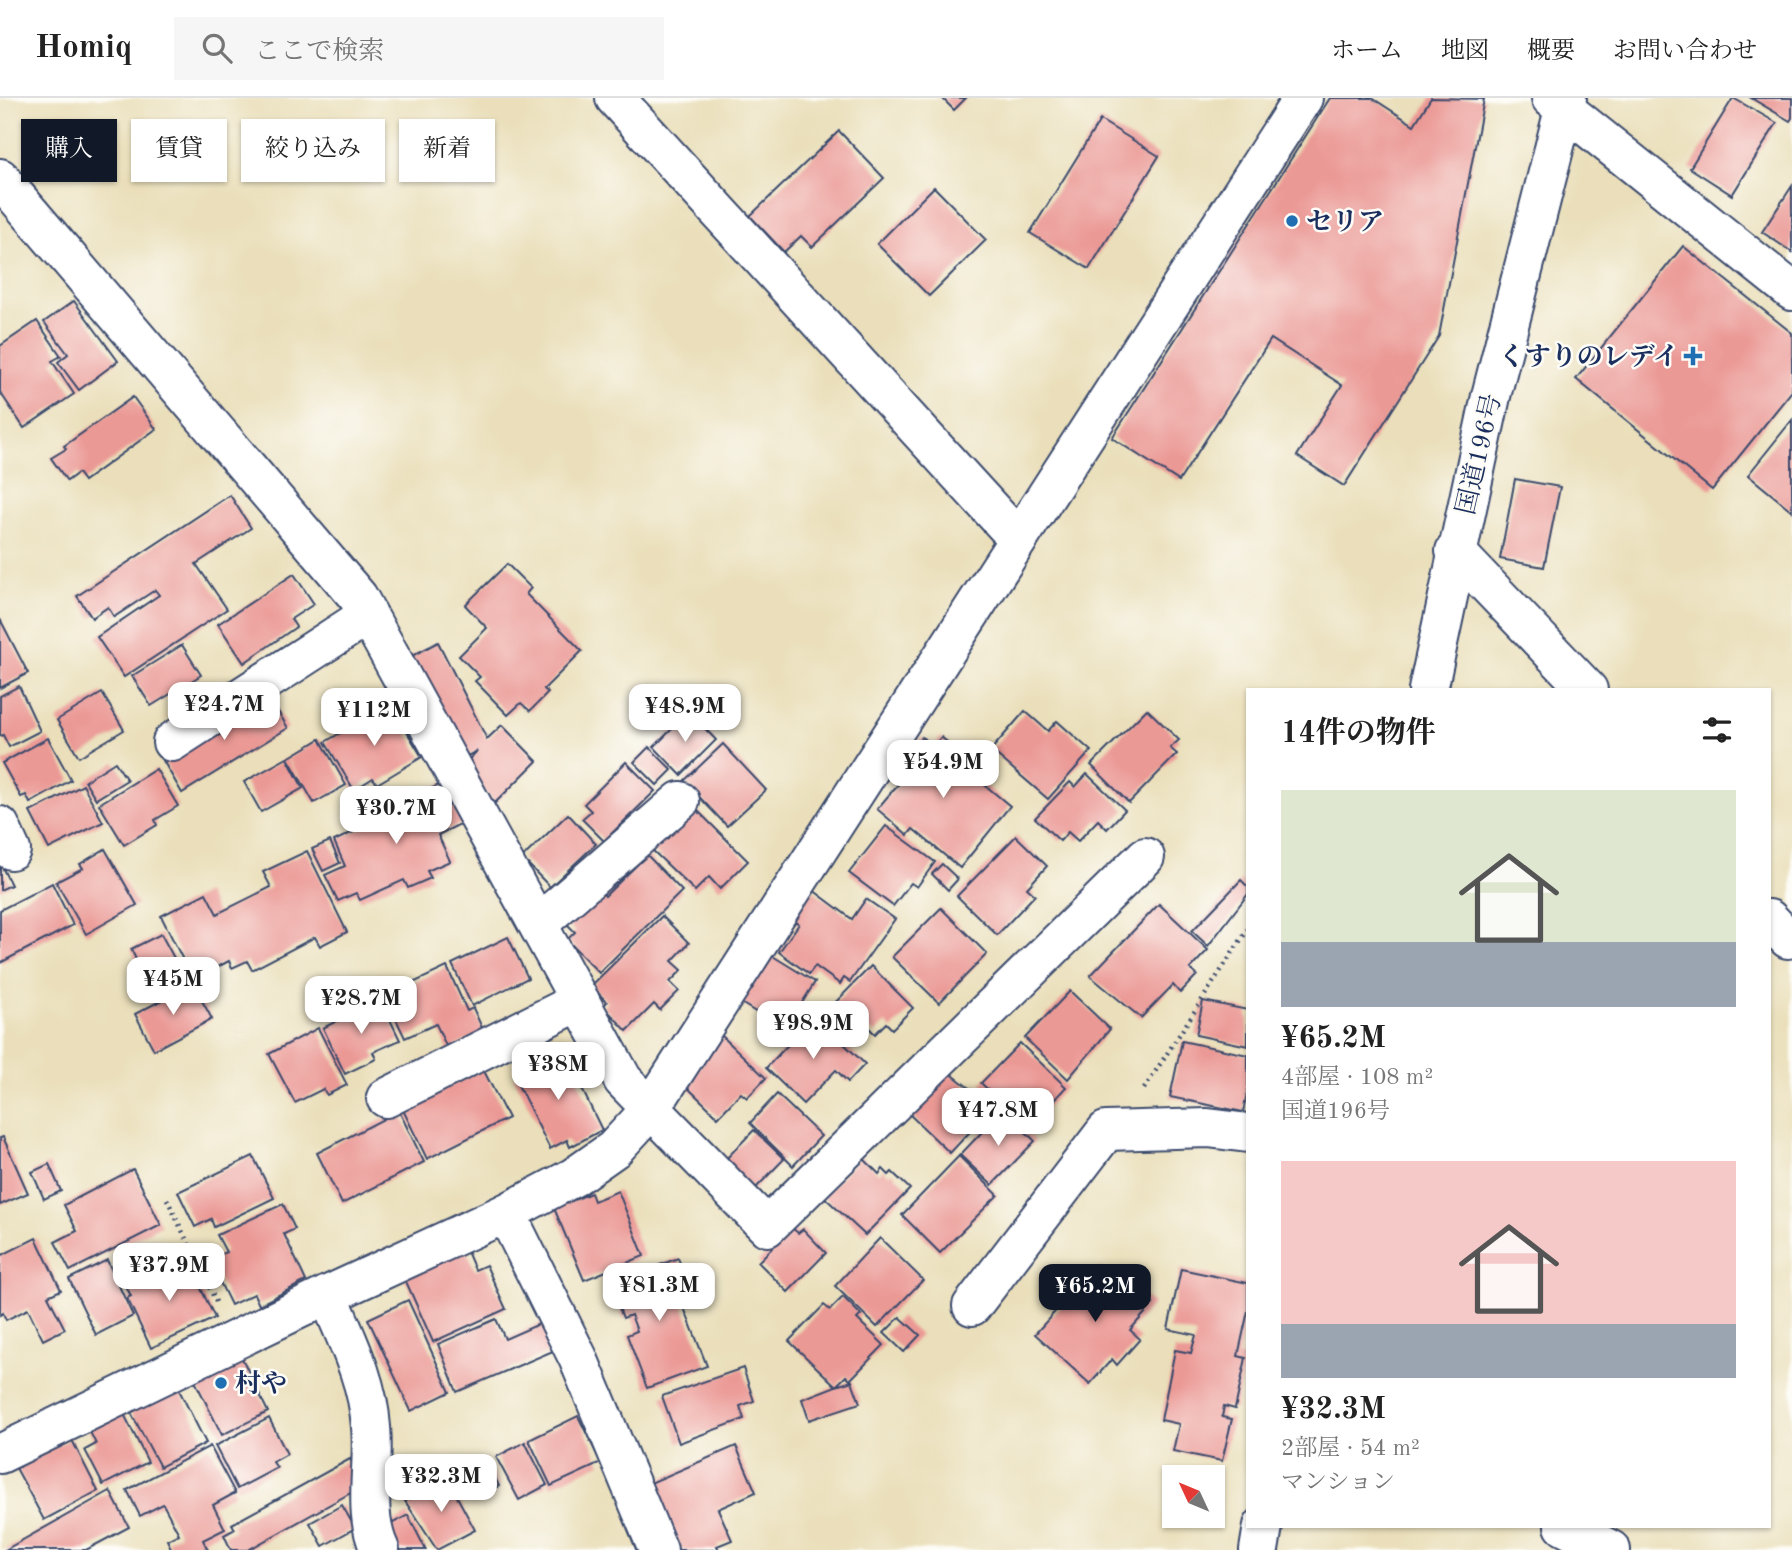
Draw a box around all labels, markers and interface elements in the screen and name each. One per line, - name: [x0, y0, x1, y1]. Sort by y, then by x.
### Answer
- search box: [174, 17, 664, 80]
- icon: search: [198, 29, 236, 67]
- text: Homiq: [35, 32, 132, 65]
- text: ここで検索: [254, 39, 384, 65]
- text: ホーム: [1331, 40, 1403, 64]
- text: 地図: [1441, 40, 1489, 64]
- text: 概要: [1527, 40, 1575, 64]
- text: お問い合わせ: [1613, 40, 1757, 64]
- chip: 購入: [21, 119, 117, 182]
- chip: 賃貸: [131, 119, 227, 182]
- chip: 絞り込み: [241, 119, 385, 182]
- chip: 新着: [399, 119, 495, 182]
- place label: セリア: [1306, 209, 1384, 236]
- marker: セリア: [1284, 213, 1300, 229]
- place label: くすりのレデイ: [1499, 343, 1679, 371]
- marker: くすりのレデイ: [1685, 348, 1701, 364]
- street label: 国道196号: [1451, 391, 1506, 517]
- pin: ¥24.7M: [167, 682, 281, 742]
- pin: ¥48.9M: [628, 684, 742, 744]
- pin: ¥112M: [325, 688, 423, 748]
- text: ¥24.7M: [184, 693, 264, 716]
- text: ¥48.9M: [645, 695, 725, 718]
- text: ¥112M: [337, 699, 411, 722]
- icon: filters: [1698, 711, 1736, 749]
- text: 14件の物件: [1281, 719, 1436, 749]
- pin: ¥54.9M: [886, 740, 1000, 800]
- text: ¥54.9M: [903, 751, 983, 774]
- pin: ¥30.7M: [339, 786, 453, 846]
- text: ¥30.7M: [356, 797, 436, 820]
- icon: home: [1446, 835, 1572, 961]
- pin: ¥45M: [132, 958, 214, 1017]
- text: ¥45M: [143, 968, 203, 991]
- pin: ¥28.7M: [304, 976, 418, 1036]
- text: ¥28.7M: [321, 987, 401, 1010]
- pin: ¥98.9M: [756, 1002, 870, 1061]
- text: ¥98.9M: [773, 1012, 853, 1035]
- text: ¥65.2M: [1281, 1024, 1386, 1054]
- pin: ¥38M: [517, 1042, 599, 1102]
- text: ¥38M: [528, 1053, 588, 1076]
- text: 4部屋 · 108 m²: [1281, 1066, 1433, 1089]
- pin: ¥47.8M: [941, 1088, 1055, 1148]
- text: ¥47.8M: [958, 1099, 1038, 1122]
- text: 国道196号: [1281, 1100, 1390, 1123]
- icon: home: [1446, 1206, 1572, 1332]
- pin: ¥37.9M: [112, 1244, 226, 1303]
- text: ¥37.9M: [129, 1254, 209, 1277]
- pin: ¥81.3M: [602, 1264, 716, 1323]
- pin: ¥65.2M: [1038, 1264, 1152, 1324]
- text: ¥81.3M: [619, 1274, 699, 1297]
- text: ¥65.2M: [1055, 1275, 1135, 1298]
- place label: 村や: [235, 1369, 287, 1398]
- marker: 村や: [213, 1375, 229, 1391]
- text: ¥32.3M: [1281, 1395, 1386, 1425]
- text: 2部屋 · 54 m²: [1281, 1437, 1420, 1460]
- pin: ¥32.3M: [384, 1454, 498, 1514]
- text: ¥32.3M: [401, 1465, 481, 1488]
- north arrow: [1162, 1465, 1225, 1528]
- map controls: [1162, 1465, 1225, 1528]
- text: マンション: [1281, 1471, 1395, 1494]

